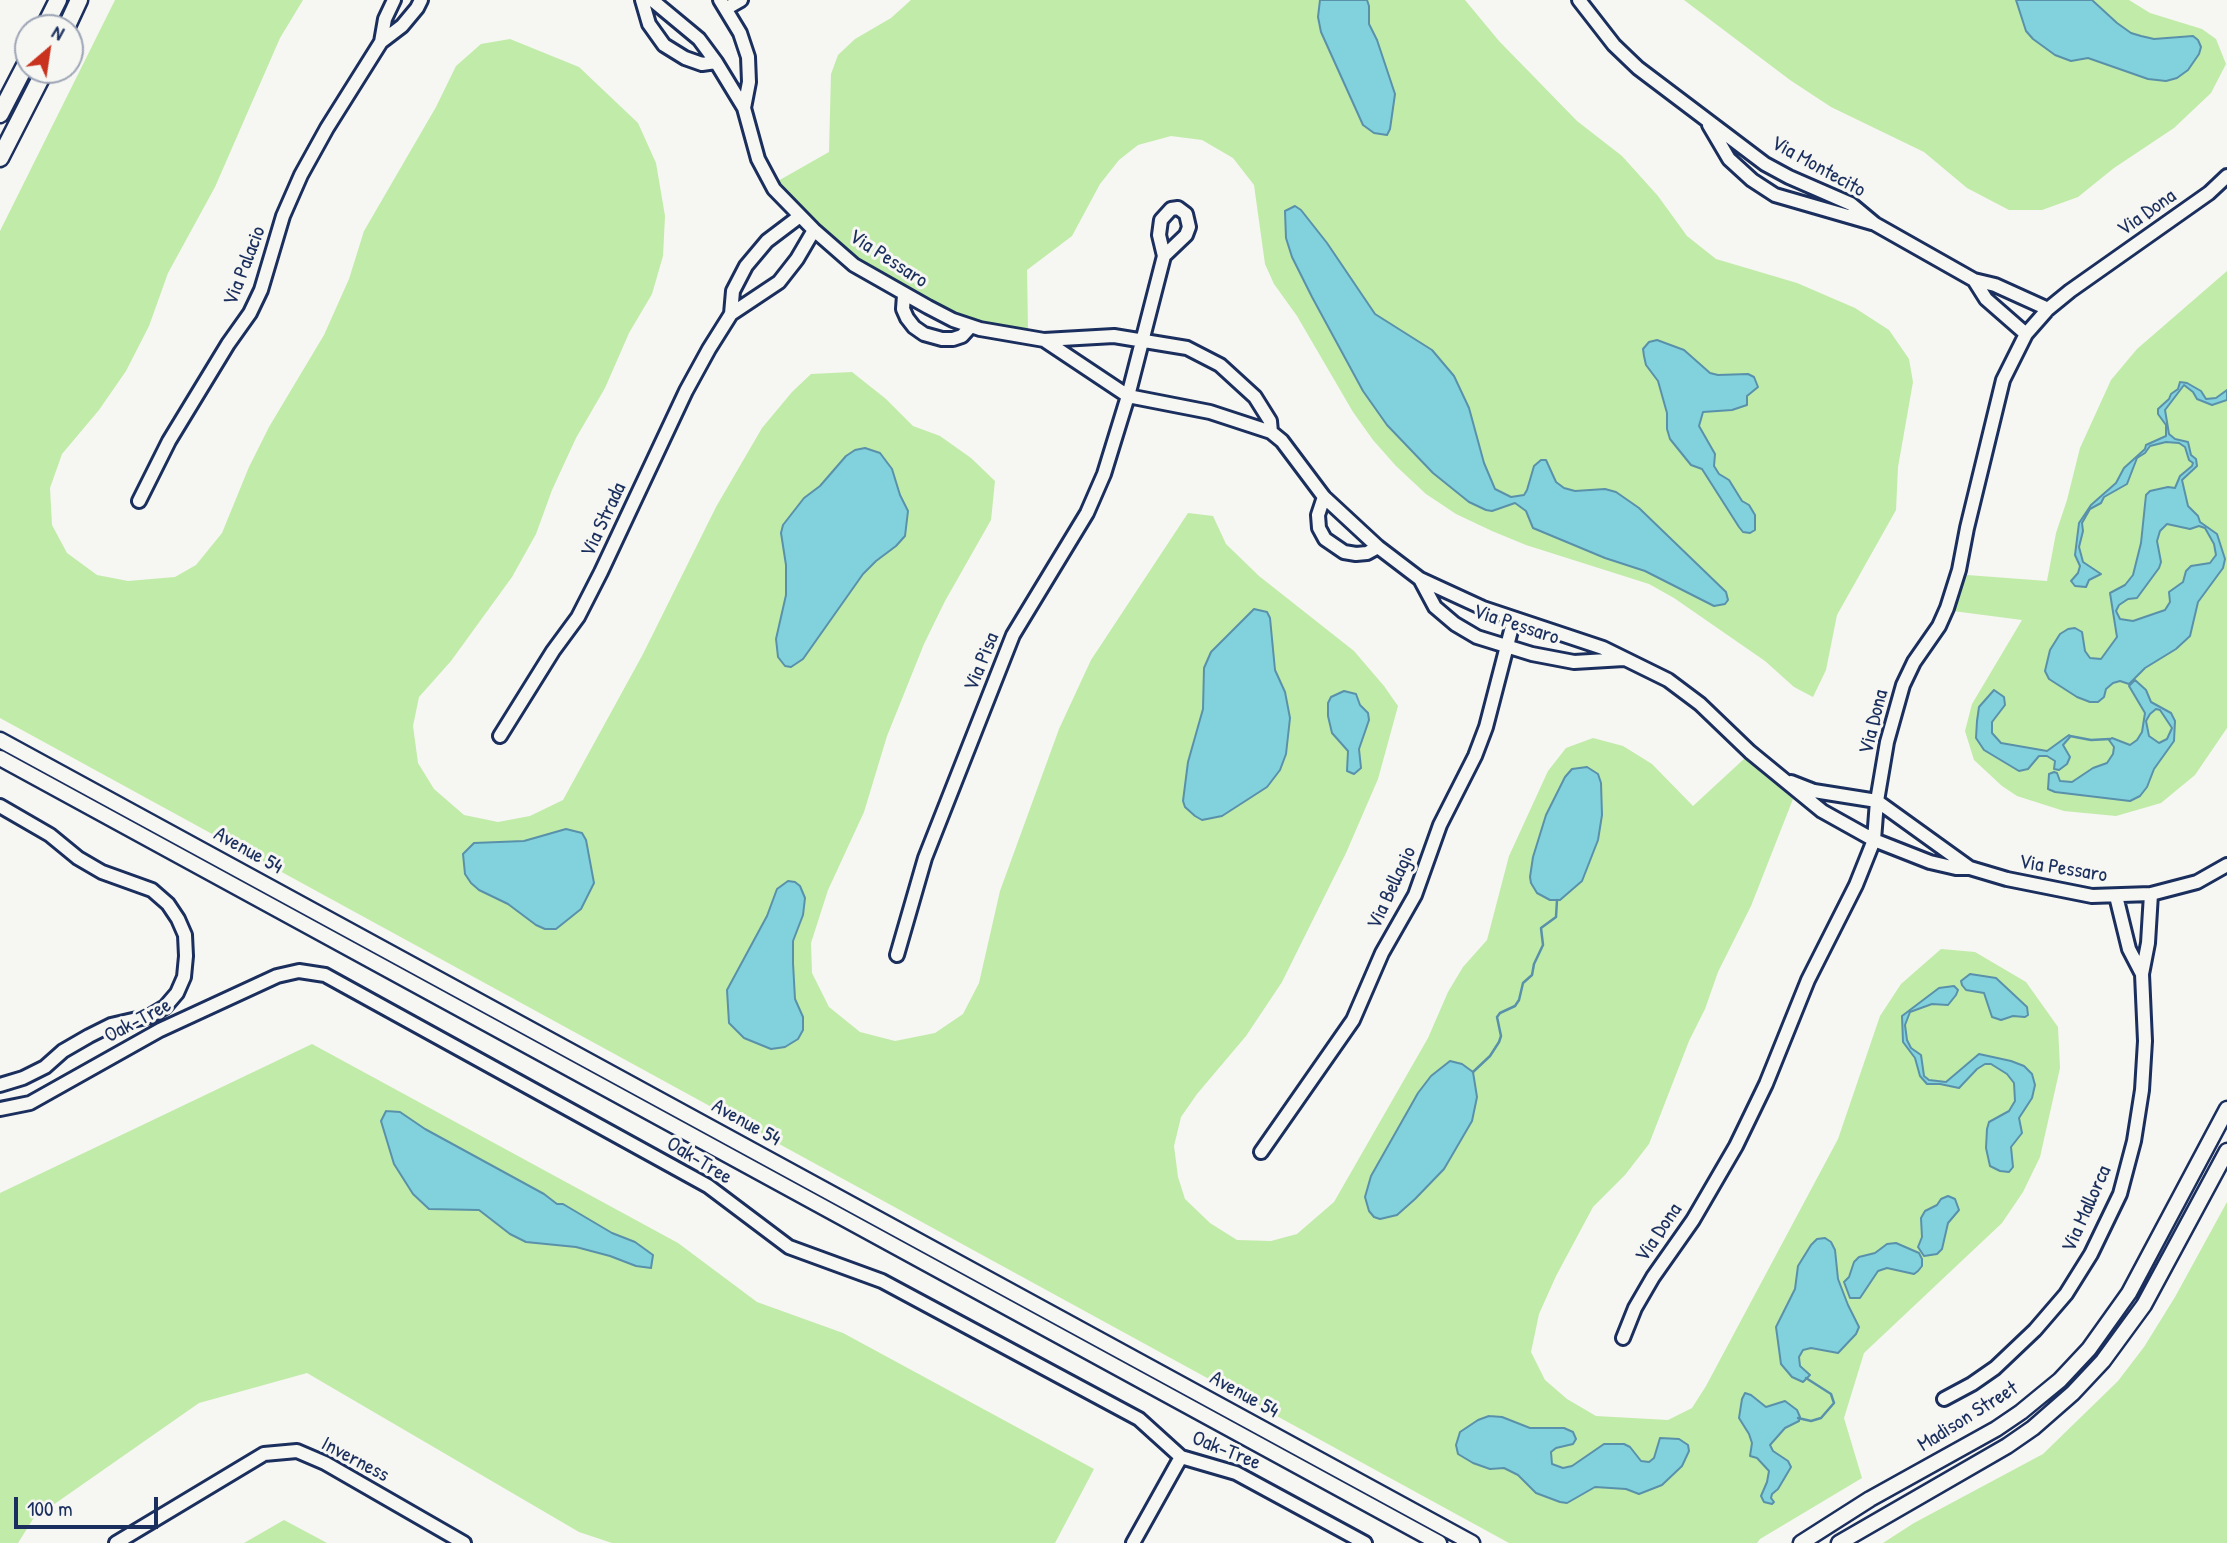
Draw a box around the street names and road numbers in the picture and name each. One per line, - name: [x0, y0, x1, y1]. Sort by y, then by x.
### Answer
- street label: Via Montecito: [1766, 131, 1870, 203]
- street label: Via Dona: [2113, 184, 2181, 242]
- street label: Via Palacio: [218, 223, 272, 309]
- street label: Via Pessaro: [844, 224, 932, 294]
- street label: Via Strada: [576, 479, 632, 561]
- street label: Via Pessaro: [1470, 599, 1562, 651]
- street label: Via Pisa: [959, 629, 1005, 695]
- street label: Via Dona: [1854, 687, 1894, 757]
- street label: Avenue 54: [209, 822, 287, 880]
- street label: Via Bellagio: [1362, 843, 1422, 933]
- street label: Via Pessaro: [2017, 850, 2109, 888]
- street label: Oak-Tree: [100, 993, 176, 1049]
- street label: Avenue 54: [707, 1094, 785, 1152]
- street label: Oak-Tree: [662, 1132, 736, 1190]
- street label: Via Mallorca: [2057, 1162, 2117, 1256]
- street label: Via Dona: [1630, 1199, 1688, 1267]
- street label: Avenue 54: [1205, 1366, 1283, 1424]
- street label: Madison Street: [1913, 1376, 2023, 1458]
- street label: Oak-Tree: [1188, 1426, 1264, 1476]
- street label: Inverness: [317, 1432, 393, 1488]

